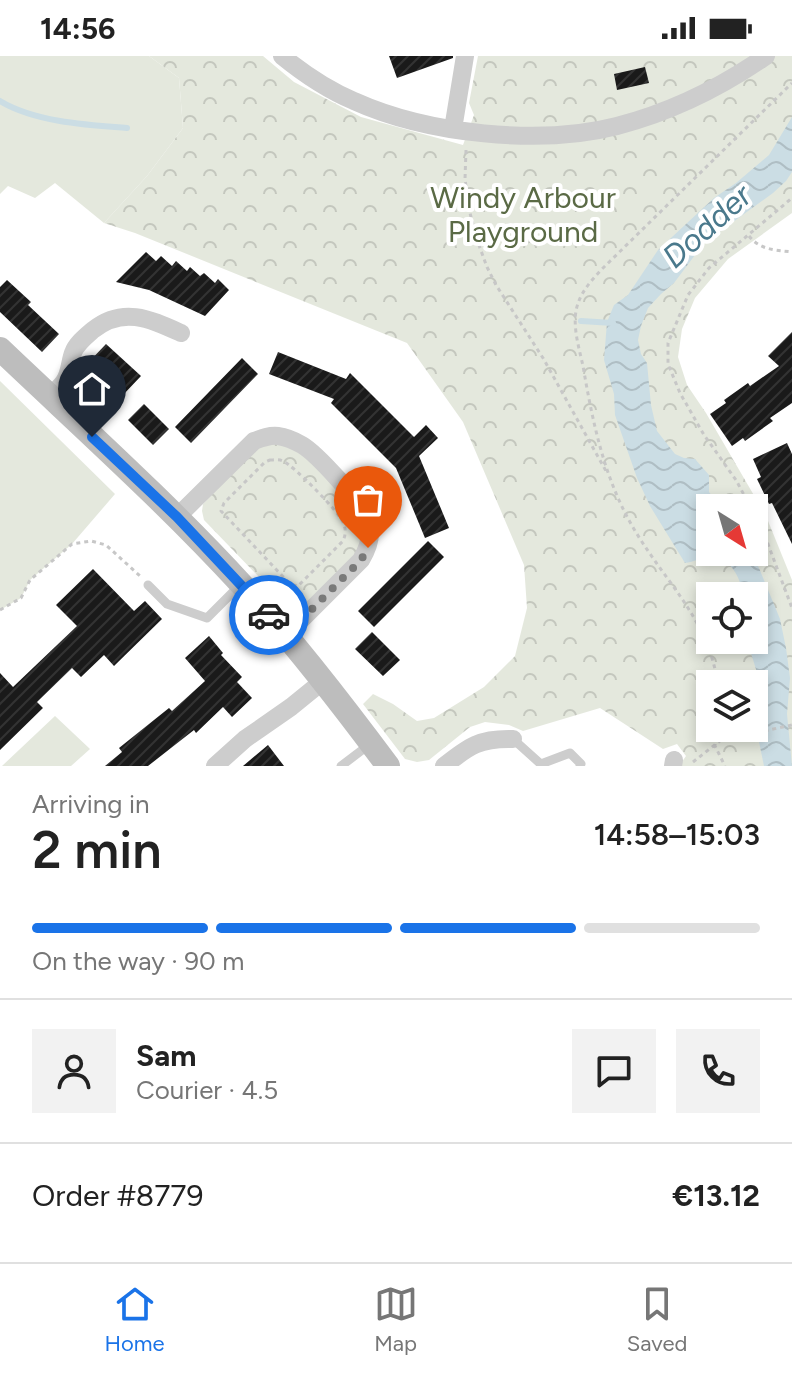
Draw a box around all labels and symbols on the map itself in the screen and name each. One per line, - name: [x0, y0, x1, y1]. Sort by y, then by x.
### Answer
- water label: Dodder: [655, 175, 760, 276]
- park label: Windy Arbour Playground: [430, 179, 616, 250]
- pin: [58, 355, 126, 437]
- pin: [334, 466, 402, 548]
- north arrow: [696, 494, 768, 566]
- courier: [229, 575, 309, 655]

